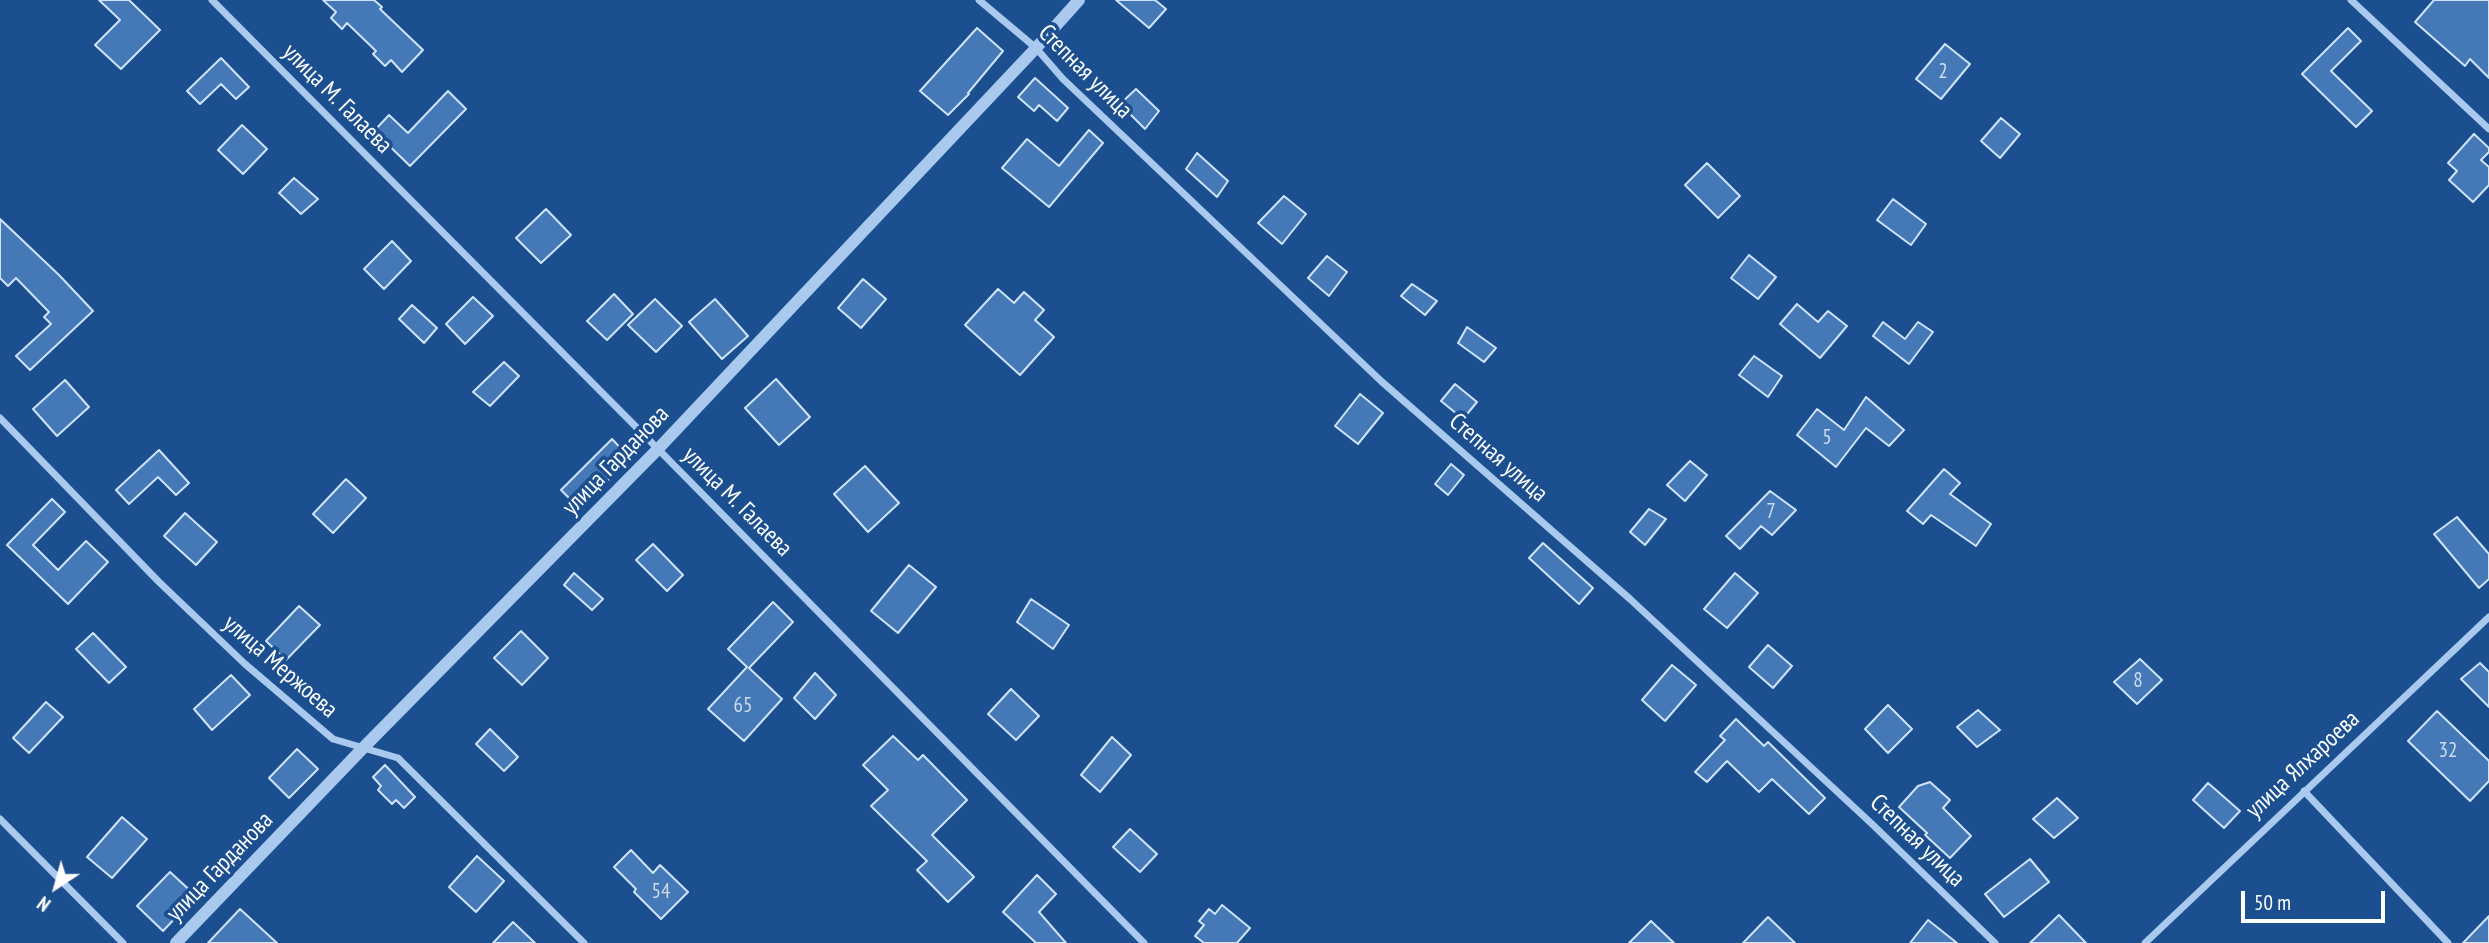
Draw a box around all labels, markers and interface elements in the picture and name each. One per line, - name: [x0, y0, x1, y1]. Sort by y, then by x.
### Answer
- street label: Степная улица: [1032, 19, 1138, 125]
- street label: улица М. Галаева: [276, 38, 398, 160]
- house number: 2: [1938, 59, 1948, 85]
- street label: улица Гарданова: [557, 400, 675, 522]
- street label: Степная улица: [1443, 407, 1553, 509]
- house number: 5: [1822, 425, 1832, 451]
- street label: улица М. Галаева: [676, 441, 798, 563]
- house number: 7: [1766, 499, 1776, 525]
- street label: улица Мержоева: [217, 610, 343, 724]
- house number: 8: [2133, 668, 2143, 694]
- house number: 65: [734, 693, 752, 719]
- street label: улица Ялхароева: [2240, 705, 2366, 825]
- house number: 32: [2439, 738, 2457, 764]
- street label: Степная улица: [1863, 789, 1971, 893]
- street label: улица Гарданова: [161, 806, 279, 928]
- north arrow: [21, 852, 91, 922]
- scale bar: [2244, 876, 2388, 920]
- house number: 54: [652, 879, 670, 905]
- text: 50 m: [2254, 889, 2291, 916]
- text: N: [32, 891, 55, 917]

